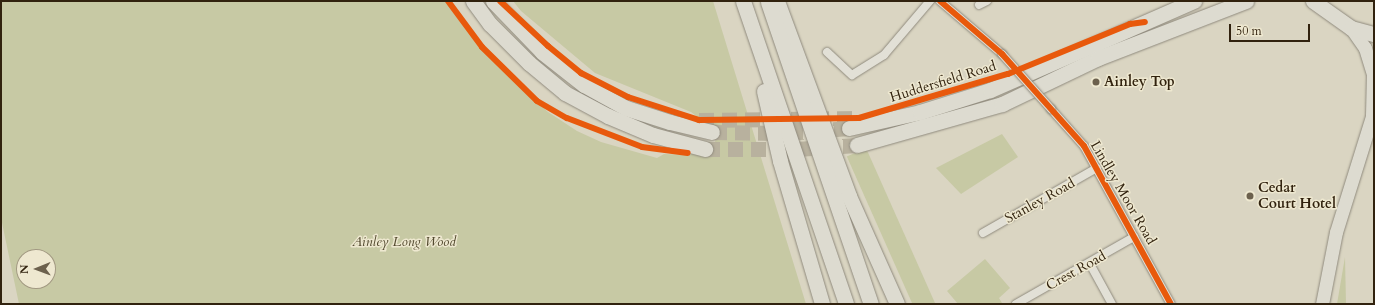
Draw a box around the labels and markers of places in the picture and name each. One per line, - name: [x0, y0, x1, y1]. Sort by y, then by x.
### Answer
- place label: Ainley Top: [1104, 74, 1175, 90]
- marker: Ainley Top: [1091, 77, 1101, 87]
- place label: Cedar Court Hotel: [1258, 180, 1336, 212]
- marker: Cedar Court Hotel: [1245, 191, 1255, 201]

